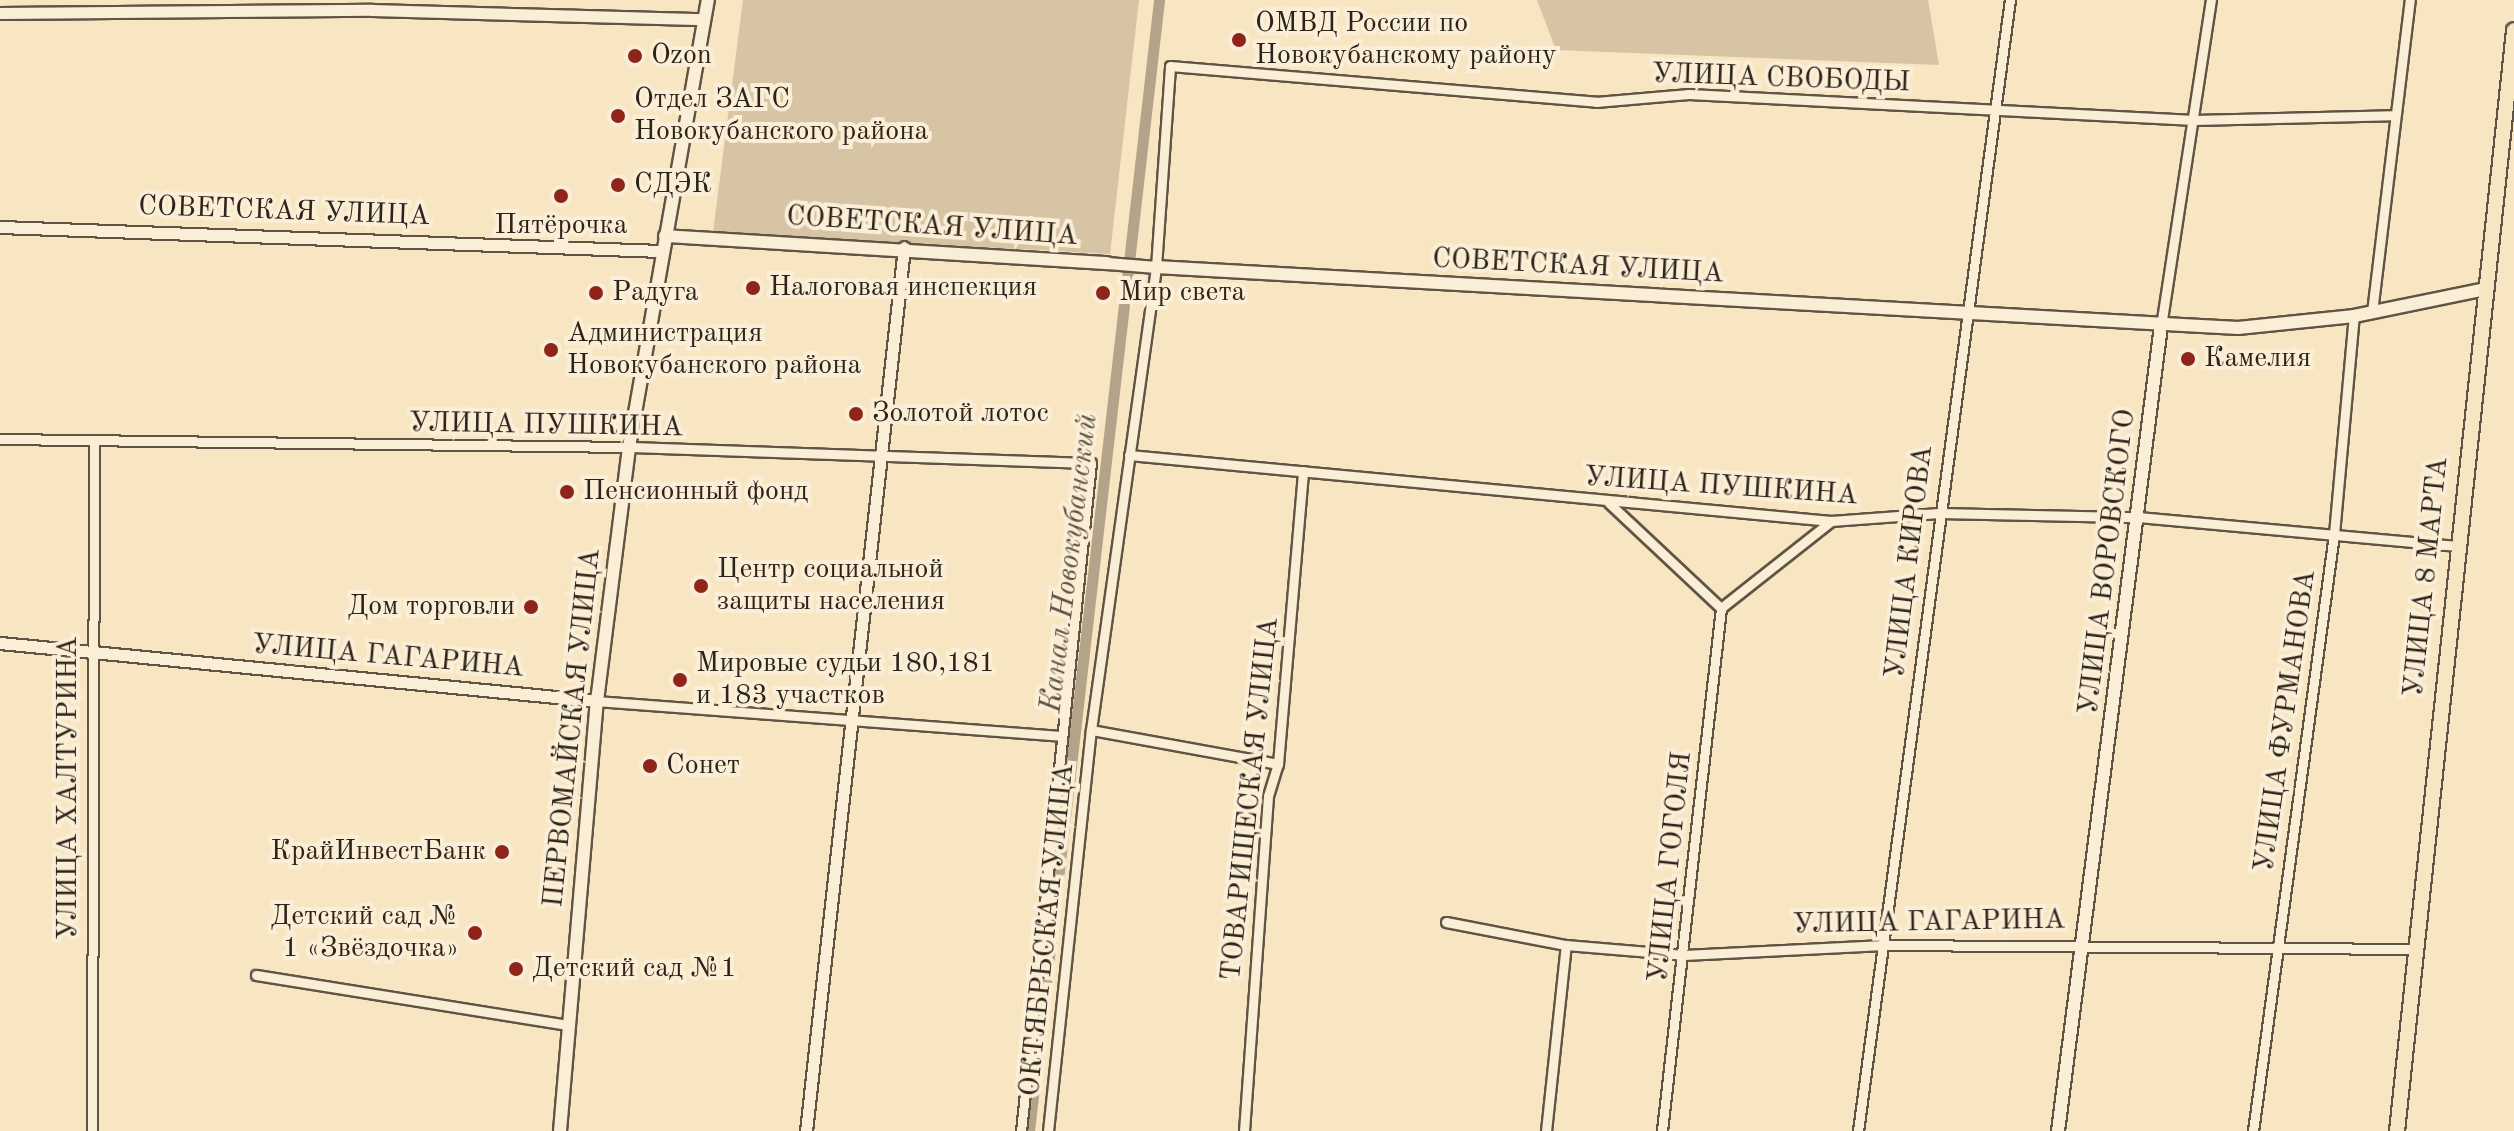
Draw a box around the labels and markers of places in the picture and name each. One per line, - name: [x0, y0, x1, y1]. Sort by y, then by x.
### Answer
- place label: ОМВД России по Новокубанскому району: [1255, 7, 1557, 73]
- marker: ОМВД России по Новокубанскому району: [1230, 31, 1248, 49]
- place label: Ozon: [651, 39, 712, 73]
- marker: Ozon: [626, 47, 644, 65]
- place label: Отдел ЗАГС Новокубанского района: [634, 83, 928, 149]
- marker: Отдел ЗАГС Новокубанского района: [609, 107, 627, 125]
- place label: СДЭК: [634, 168, 712, 202]
- marker: СДЭК: [609, 176, 627, 194]
- marker: Пятёрочка: [552, 187, 570, 205]
- place label: Пятёрочка: [495, 209, 627, 243]
- place label: Налоговая инспекция: [769, 271, 1037, 305]
- place label: Радуга: [612, 276, 699, 310]
- place label: Мир света: [1119, 276, 1245, 310]
- marker: Налоговая инспекция: [744, 279, 762, 297]
- marker: Радуга: [587, 284, 605, 302]
- marker: Мир света: [1094, 284, 1112, 302]
- place label: Администрация Новокубанского района: [567, 317, 861, 383]
- marker: Администрация Новокубанского района: [542, 341, 560, 359]
- place label: Камелия: [2204, 342, 2311, 376]
- marker: Камелия: [2179, 350, 2197, 368]
- place label: Золотой лотос: [872, 397, 1049, 431]
- marker: Золотой лотос: [847, 405, 865, 423]
- place label: Пенсионный фонд: [583, 475, 808, 509]
- marker: Пенсионный фонд: [558, 483, 576, 501]
- place label: Центр социальной защиты населения: [717, 553, 945, 619]
- marker: Центр социальной защиты населения: [692, 577, 710, 595]
- place label: Дом торговли: [348, 590, 515, 624]
- marker: Дом торговли: [522, 598, 540, 616]
- place label: Мировые судьи 180,181 и 183 участков: [696, 647, 995, 713]
- marker: Мировые судьи 180,181 и 183 участков: [671, 671, 689, 689]
- place label: Сонет: [666, 749, 740, 783]
- marker: Сонет: [641, 757, 659, 775]
- place label: КрайИнвестБанк: [271, 835, 486, 869]
- marker: КрайИнвестБанк: [493, 843, 511, 861]
- place label: Детский сад № 1 «Звёздочка»: [270, 900, 459, 966]
- marker: Детский сад № 1 «Звёздочка»: [466, 924, 484, 942]
- place label: Детский сад №1: [532, 952, 737, 986]
- marker: Детский сад №1: [507, 960, 525, 978]

